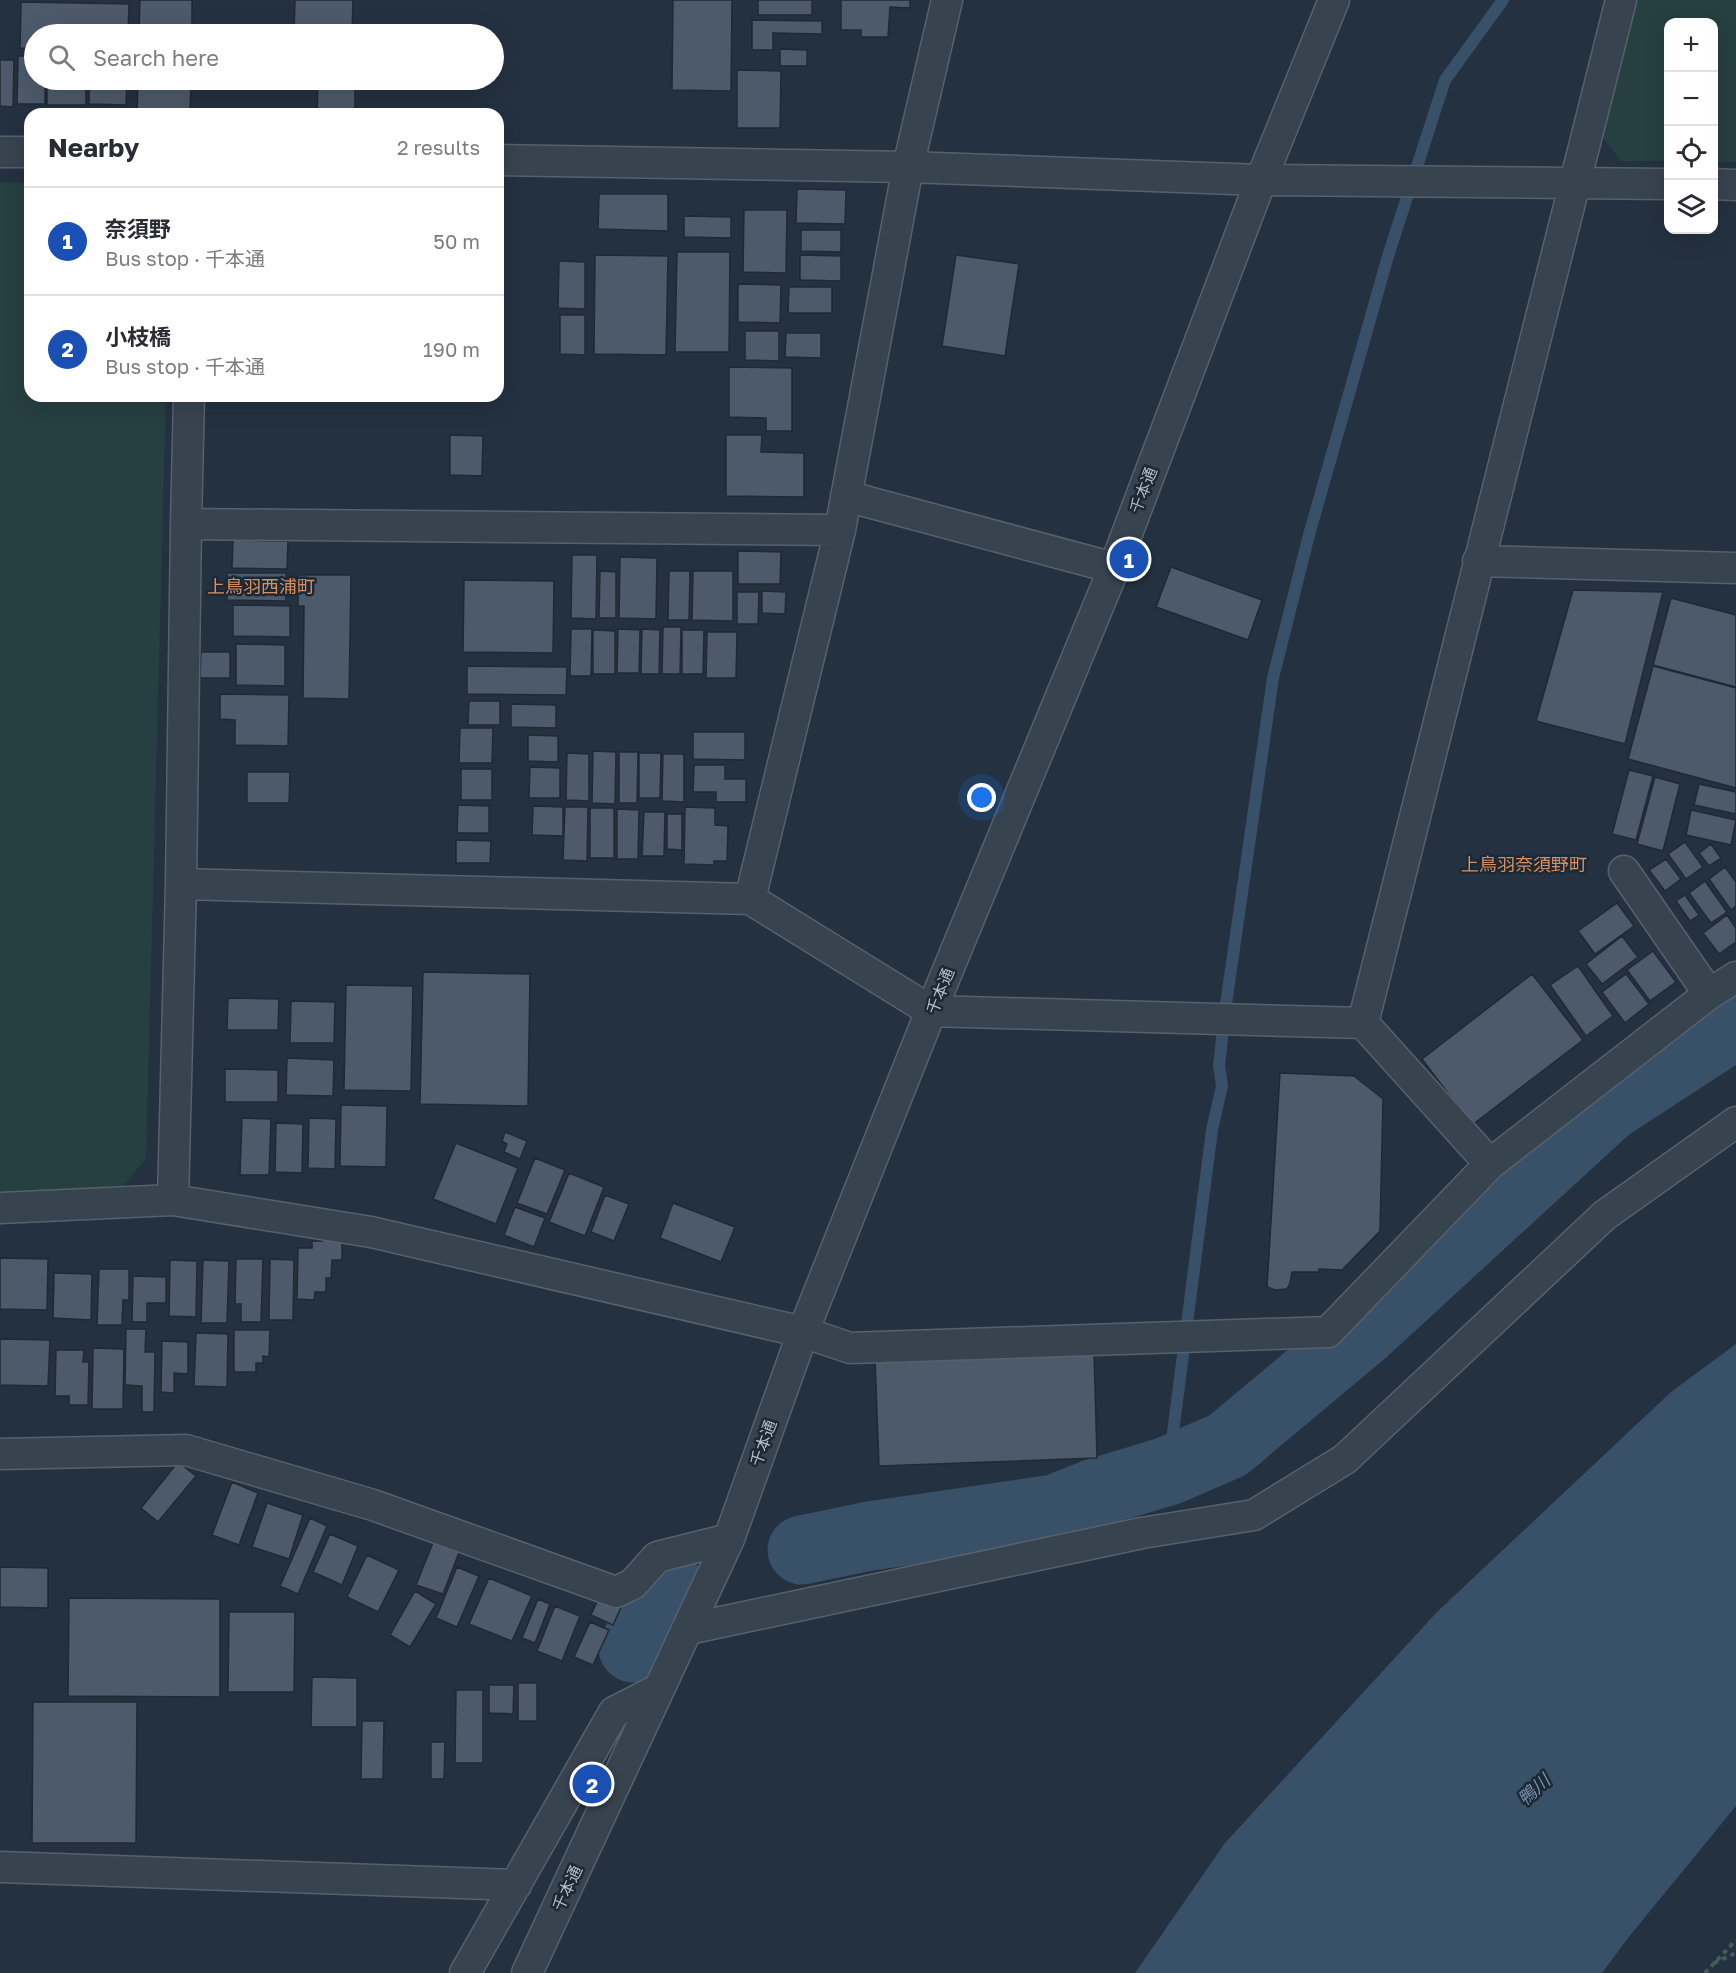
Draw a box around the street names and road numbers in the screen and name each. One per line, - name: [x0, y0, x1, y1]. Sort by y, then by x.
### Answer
- street label: 千本通: [1125, 464, 1161, 516]
- street label: 千本通: [922, 965, 958, 1017]
- street label: 千本通: [745, 1417, 781, 1469]
- street label: 千本通: [548, 1862, 586, 1914]

